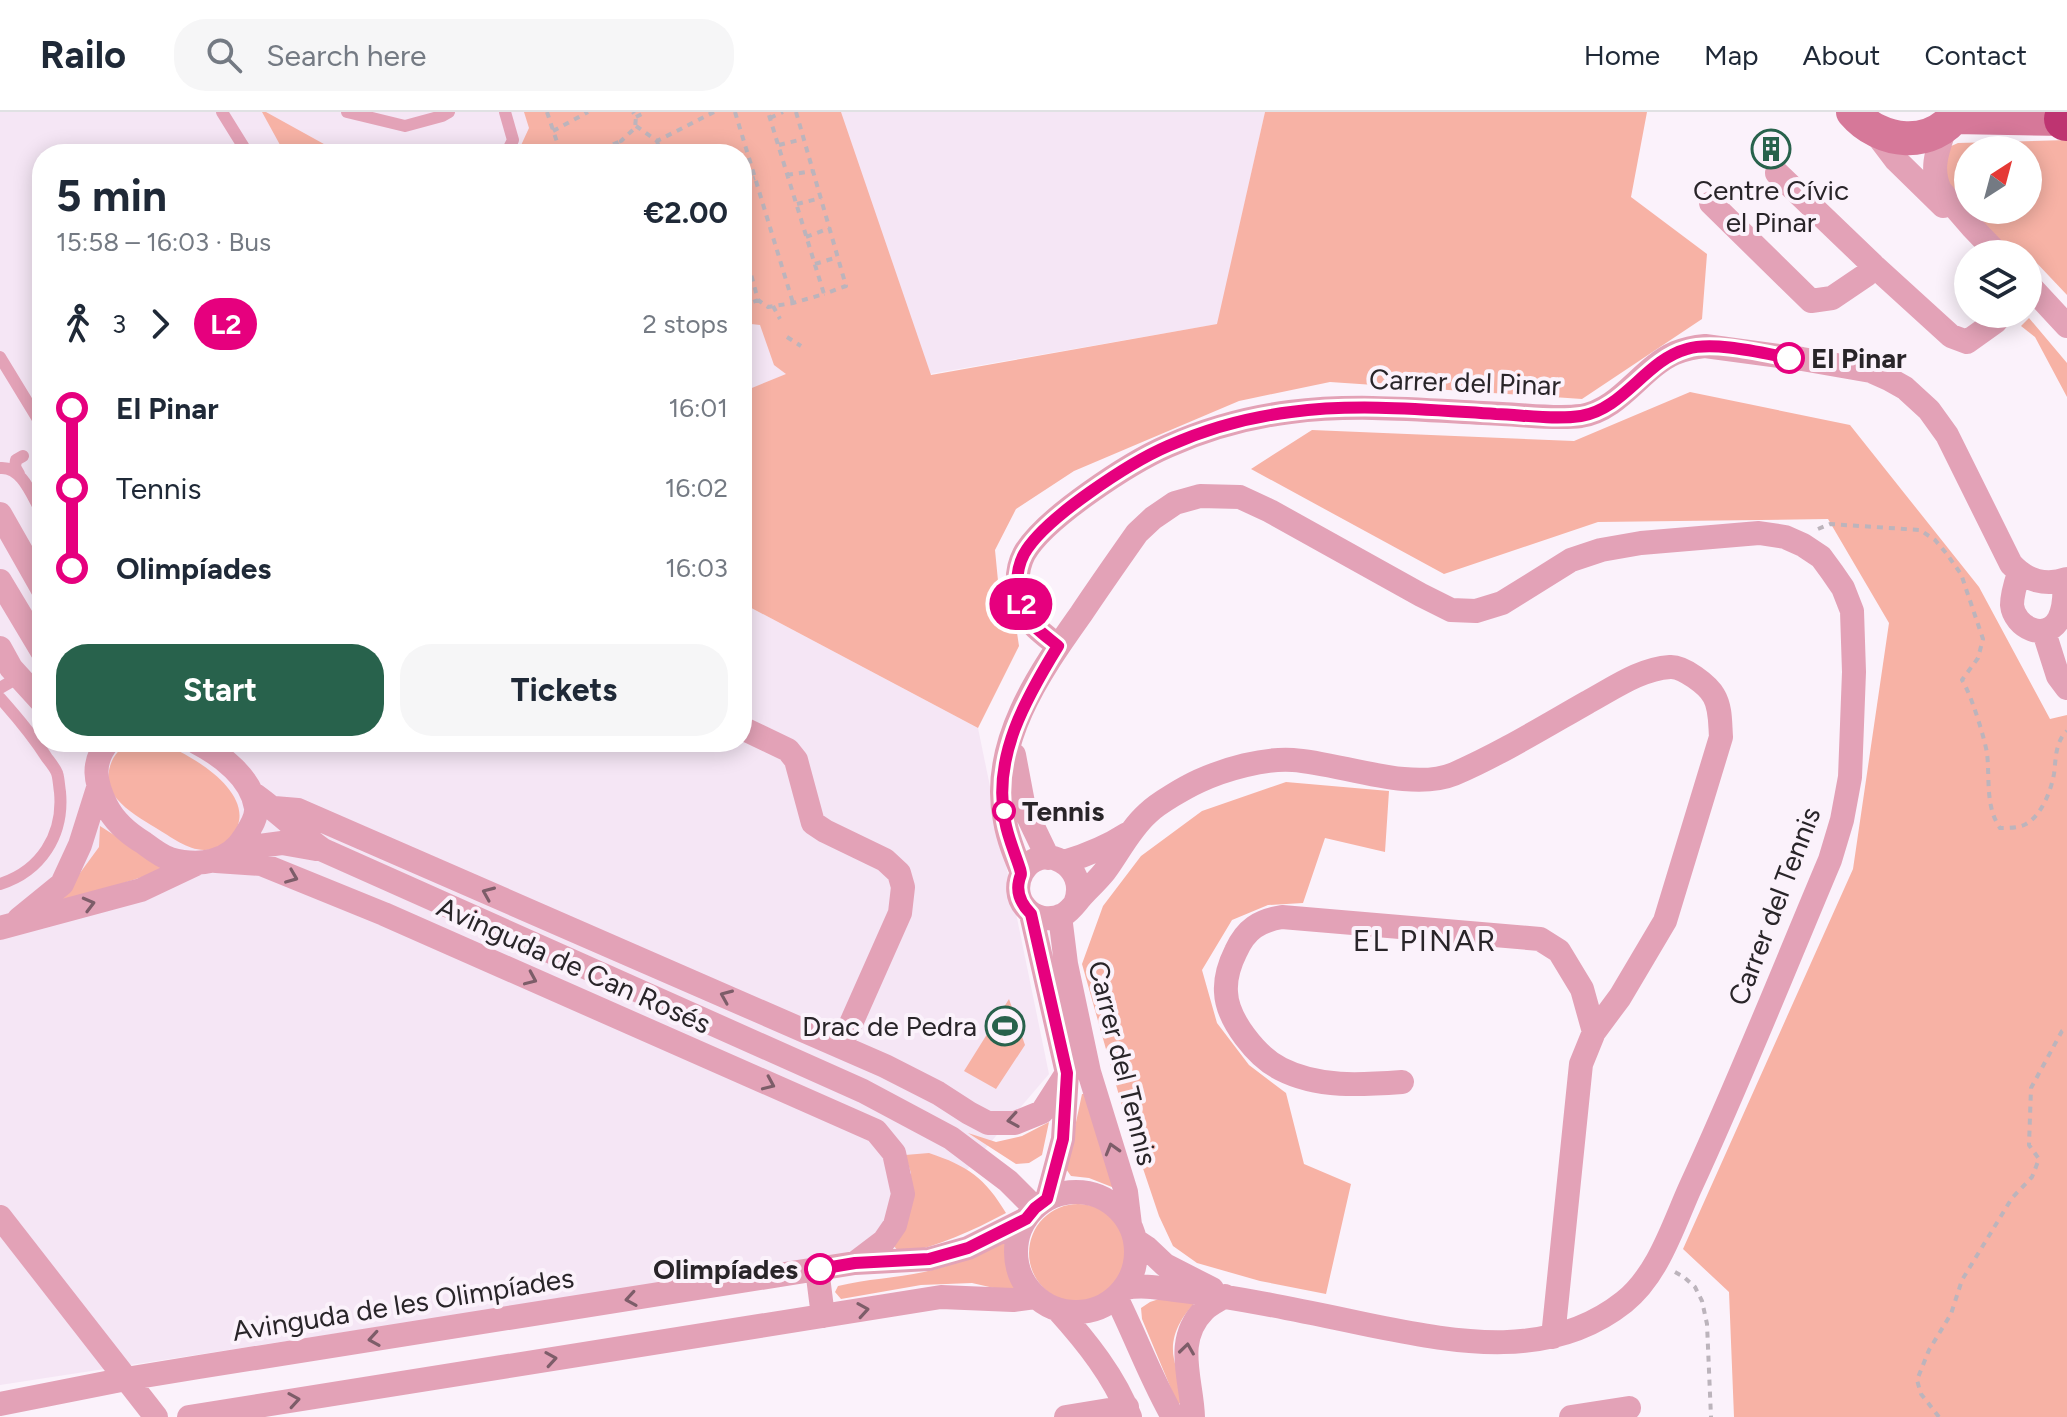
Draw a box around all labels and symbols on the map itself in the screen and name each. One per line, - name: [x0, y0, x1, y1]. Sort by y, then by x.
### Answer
- building icon: Centre Cívic el Pinar: [1750, 128, 1792, 170]
- north arrow: [1954, 136, 2042, 224]
- place label: Centre Cívic el Pinar: [1693, 173, 1849, 239]
- place label: El Pinar: [1811, 341, 1907, 375]
- marker: El Pinar: [1774, 343, 1804, 373]
- street label: Carrer del Pinar: [1369, 362, 1562, 402]
- line badge: L2: [985, 578, 1057, 630]
- place label: Tennis: [1022, 794, 1104, 828]
- marker: Tennis: [993, 800, 1015, 822]
- street label: Carrer del Tennis: [1721, 802, 1827, 1010]
- one-way arrow: [284, 867, 298, 883]
- one-way arrow: [482, 887, 496, 903]
- street label: Avinguda de Can Rosés: [432, 889, 716, 1041]
- one-way arrow: [82, 896, 96, 913]
- district label: EL PINAR: [1353, 922, 1497, 959]
- street label: Carrer del Tennis: [1081, 957, 1165, 1169]
- one-way arrow: [523, 969, 537, 985]
- one-way arrow: [720, 990, 735, 1006]
- sports icon: Drac de Pedra: [984, 1005, 1026, 1047]
- place label: Drac de Pedra: [802, 1009, 977, 1043]
- one-way arrow: [761, 1074, 775, 1090]
- one-way arrow: [1006, 1111, 1019, 1128]
- one-way arrow: [1105, 1143, 1121, 1157]
- place label: Olimpíades: [653, 1252, 798, 1286]
- marker: Olimpíades: [805, 1254, 835, 1284]
- street label: Avinguda de les Olimpíades: [230, 1260, 576, 1348]
- one-way arrow: [624, 1290, 638, 1307]
- one-way arrow: [856, 1302, 870, 1319]
- one-way arrow: [367, 1330, 381, 1347]
- one-way arrow: [1178, 1342, 1195, 1356]
- one-way arrow: [544, 1351, 558, 1368]
- one-way arrow: [287, 1392, 301, 1409]

